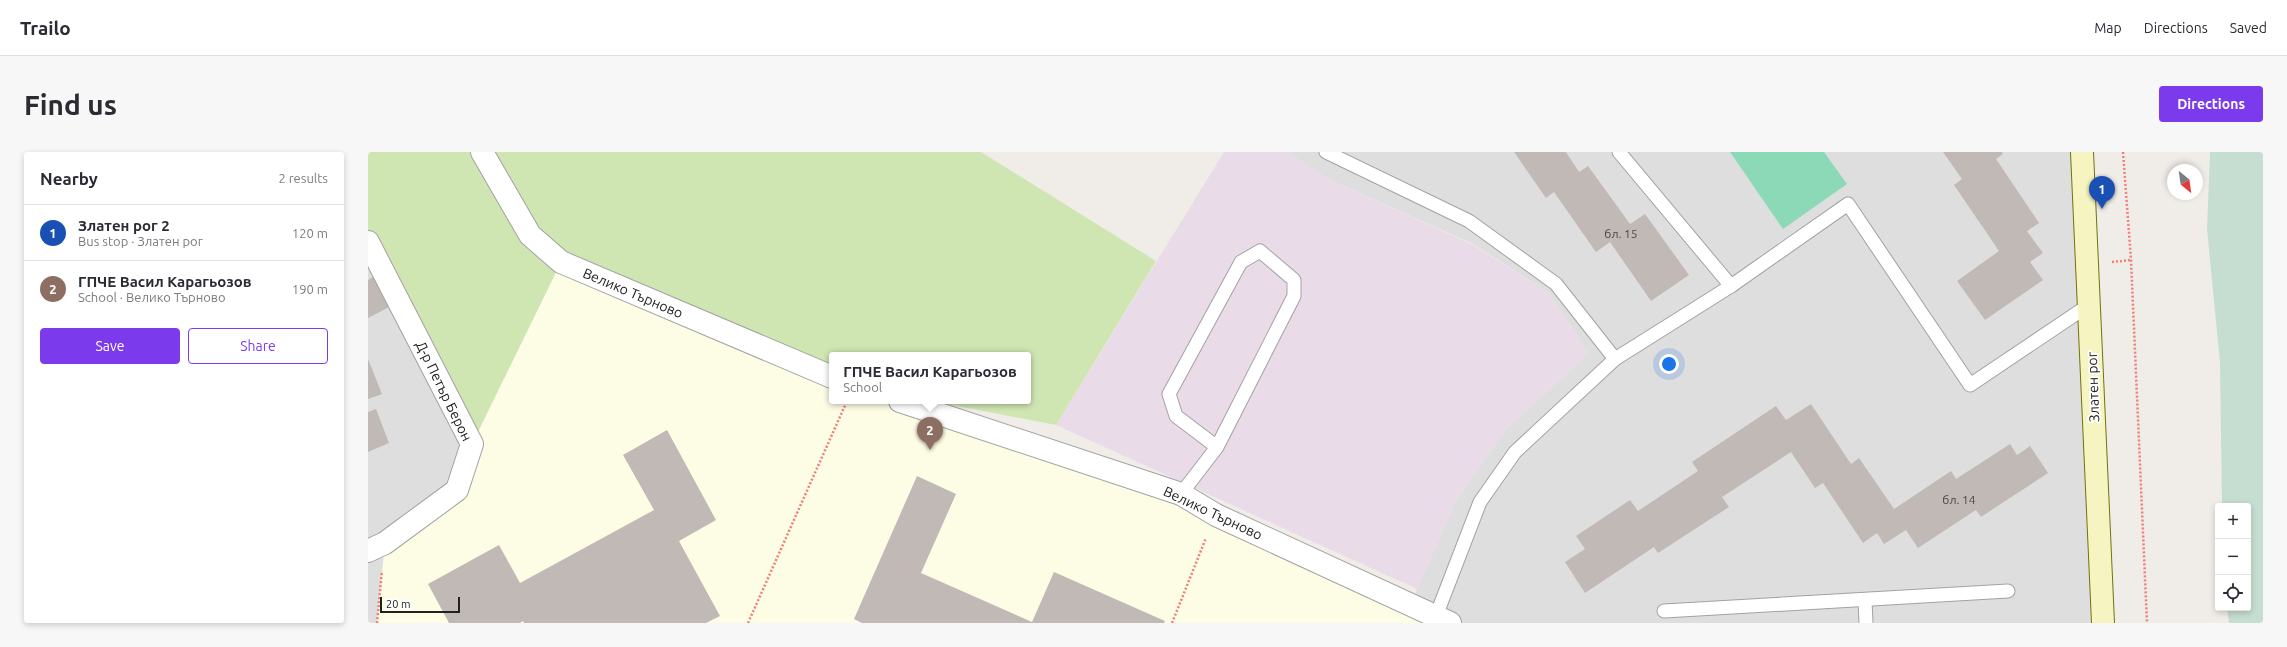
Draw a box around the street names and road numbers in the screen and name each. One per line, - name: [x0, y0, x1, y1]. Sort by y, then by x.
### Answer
- street label: Велико Търново: [580, 265, 686, 321]
- street label: Д-р Петър Берон: [413, 338, 475, 444]
- street label: Златен рог: [2084, 351, 2102, 423]
- street label: Велико Търново: [1161, 483, 1265, 543]

